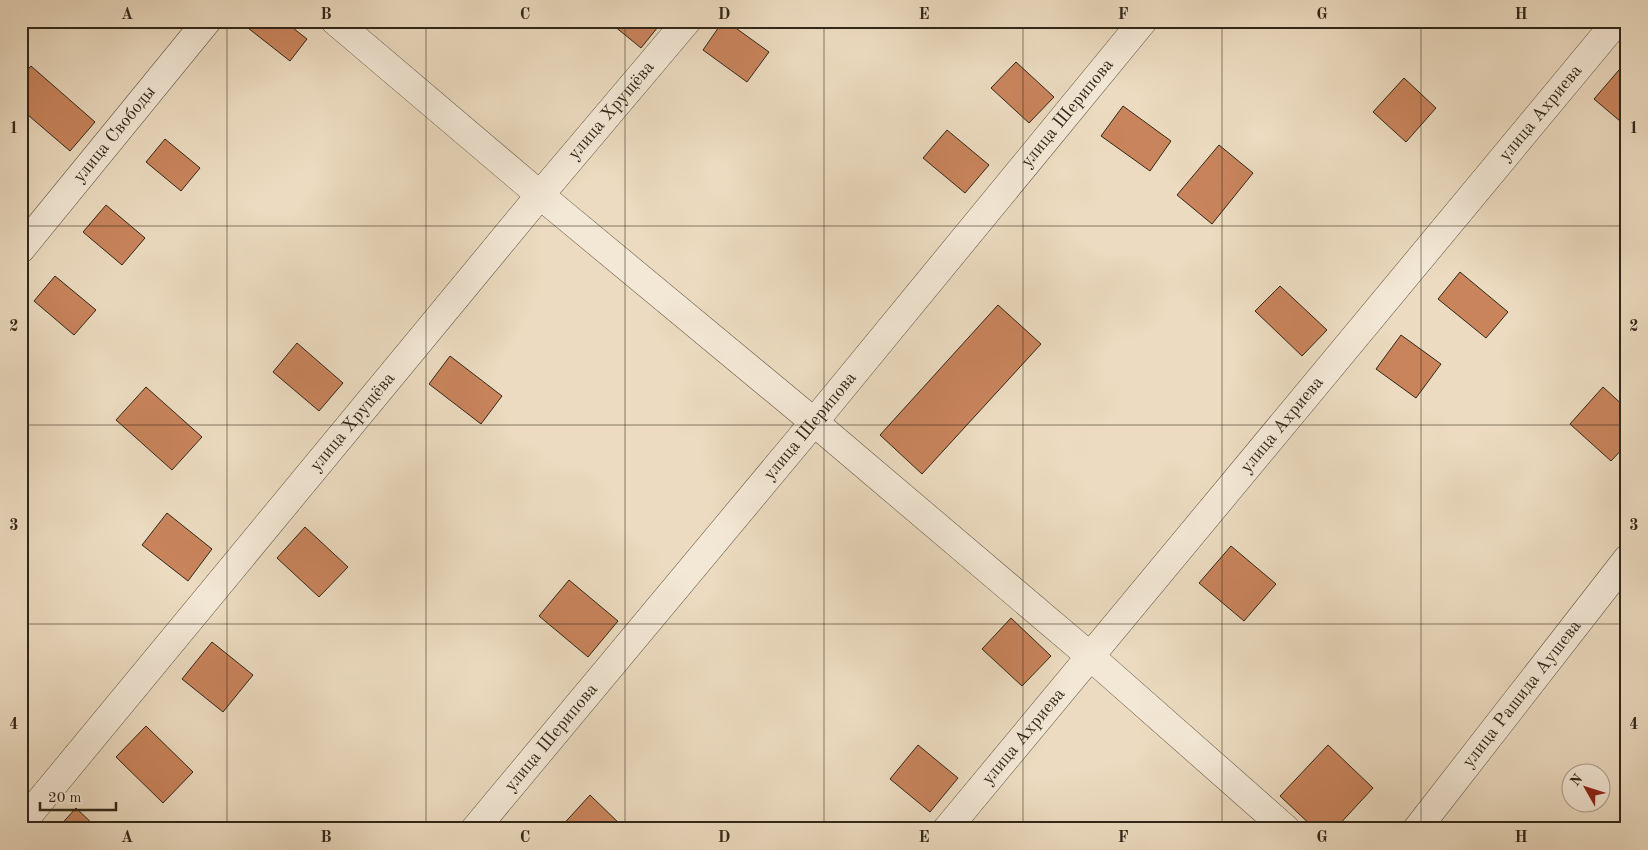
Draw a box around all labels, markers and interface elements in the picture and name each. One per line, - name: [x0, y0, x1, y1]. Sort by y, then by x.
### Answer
- text: A: [121, 7, 133, 23]
- text: B: [320, 7, 332, 23]
- text: C: [520, 7, 530, 23]
- text: D: [718, 7, 730, 23]
- text: E: [918, 7, 930, 23]
- text: F: [1118, 7, 1129, 23]
- text: G: [1316, 7, 1328, 23]
- text: H: [1514, 7, 1528, 23]
- street label: улица Шерипова: [1018, 55, 1117, 171]
- street label: улица Хрущёва: [565, 58, 658, 163]
- street label: улица Ахриева: [1496, 61, 1586, 165]
- street label: улица Свободы: [70, 82, 159, 186]
- text: 1: [9, 121, 19, 137]
- text: 1: [1629, 121, 1639, 137]
- text: 2: [9, 319, 19, 335]
- text: 2: [1629, 319, 1639, 335]
- street label: улица Хрущёва: [307, 369, 399, 475]
- street label: улица Шерипова: [760, 369, 860, 484]
- street label: улица Ахриева: [1237, 373, 1327, 476]
- text: 3: [9, 518, 19, 534]
- text: 3: [1629, 518, 1639, 534]
- street label: улица Рашида Аушева: [1459, 617, 1585, 771]
- street label: улица Шерипова: [501, 680, 601, 795]
- street label: улица Ахриева: [979, 685, 1069, 788]
- text: 4: [9, 717, 19, 733]
- text: 4: [1629, 717, 1639, 733]
- north arrow: [1560, 762, 1610, 812]
- text: N: [1568, 772, 1586, 789]
- scale bar: [40, 780, 116, 812]
- text: 20 m: [48, 791, 82, 806]
- text: A: [121, 830, 133, 846]
- text: B: [320, 830, 332, 846]
- text: C: [520, 830, 530, 846]
- text: D: [718, 830, 730, 846]
- text: E: [918, 830, 930, 846]
- text: F: [1118, 830, 1129, 846]
- text: G: [1316, 830, 1328, 846]
- text: H: [1514, 830, 1528, 846]

